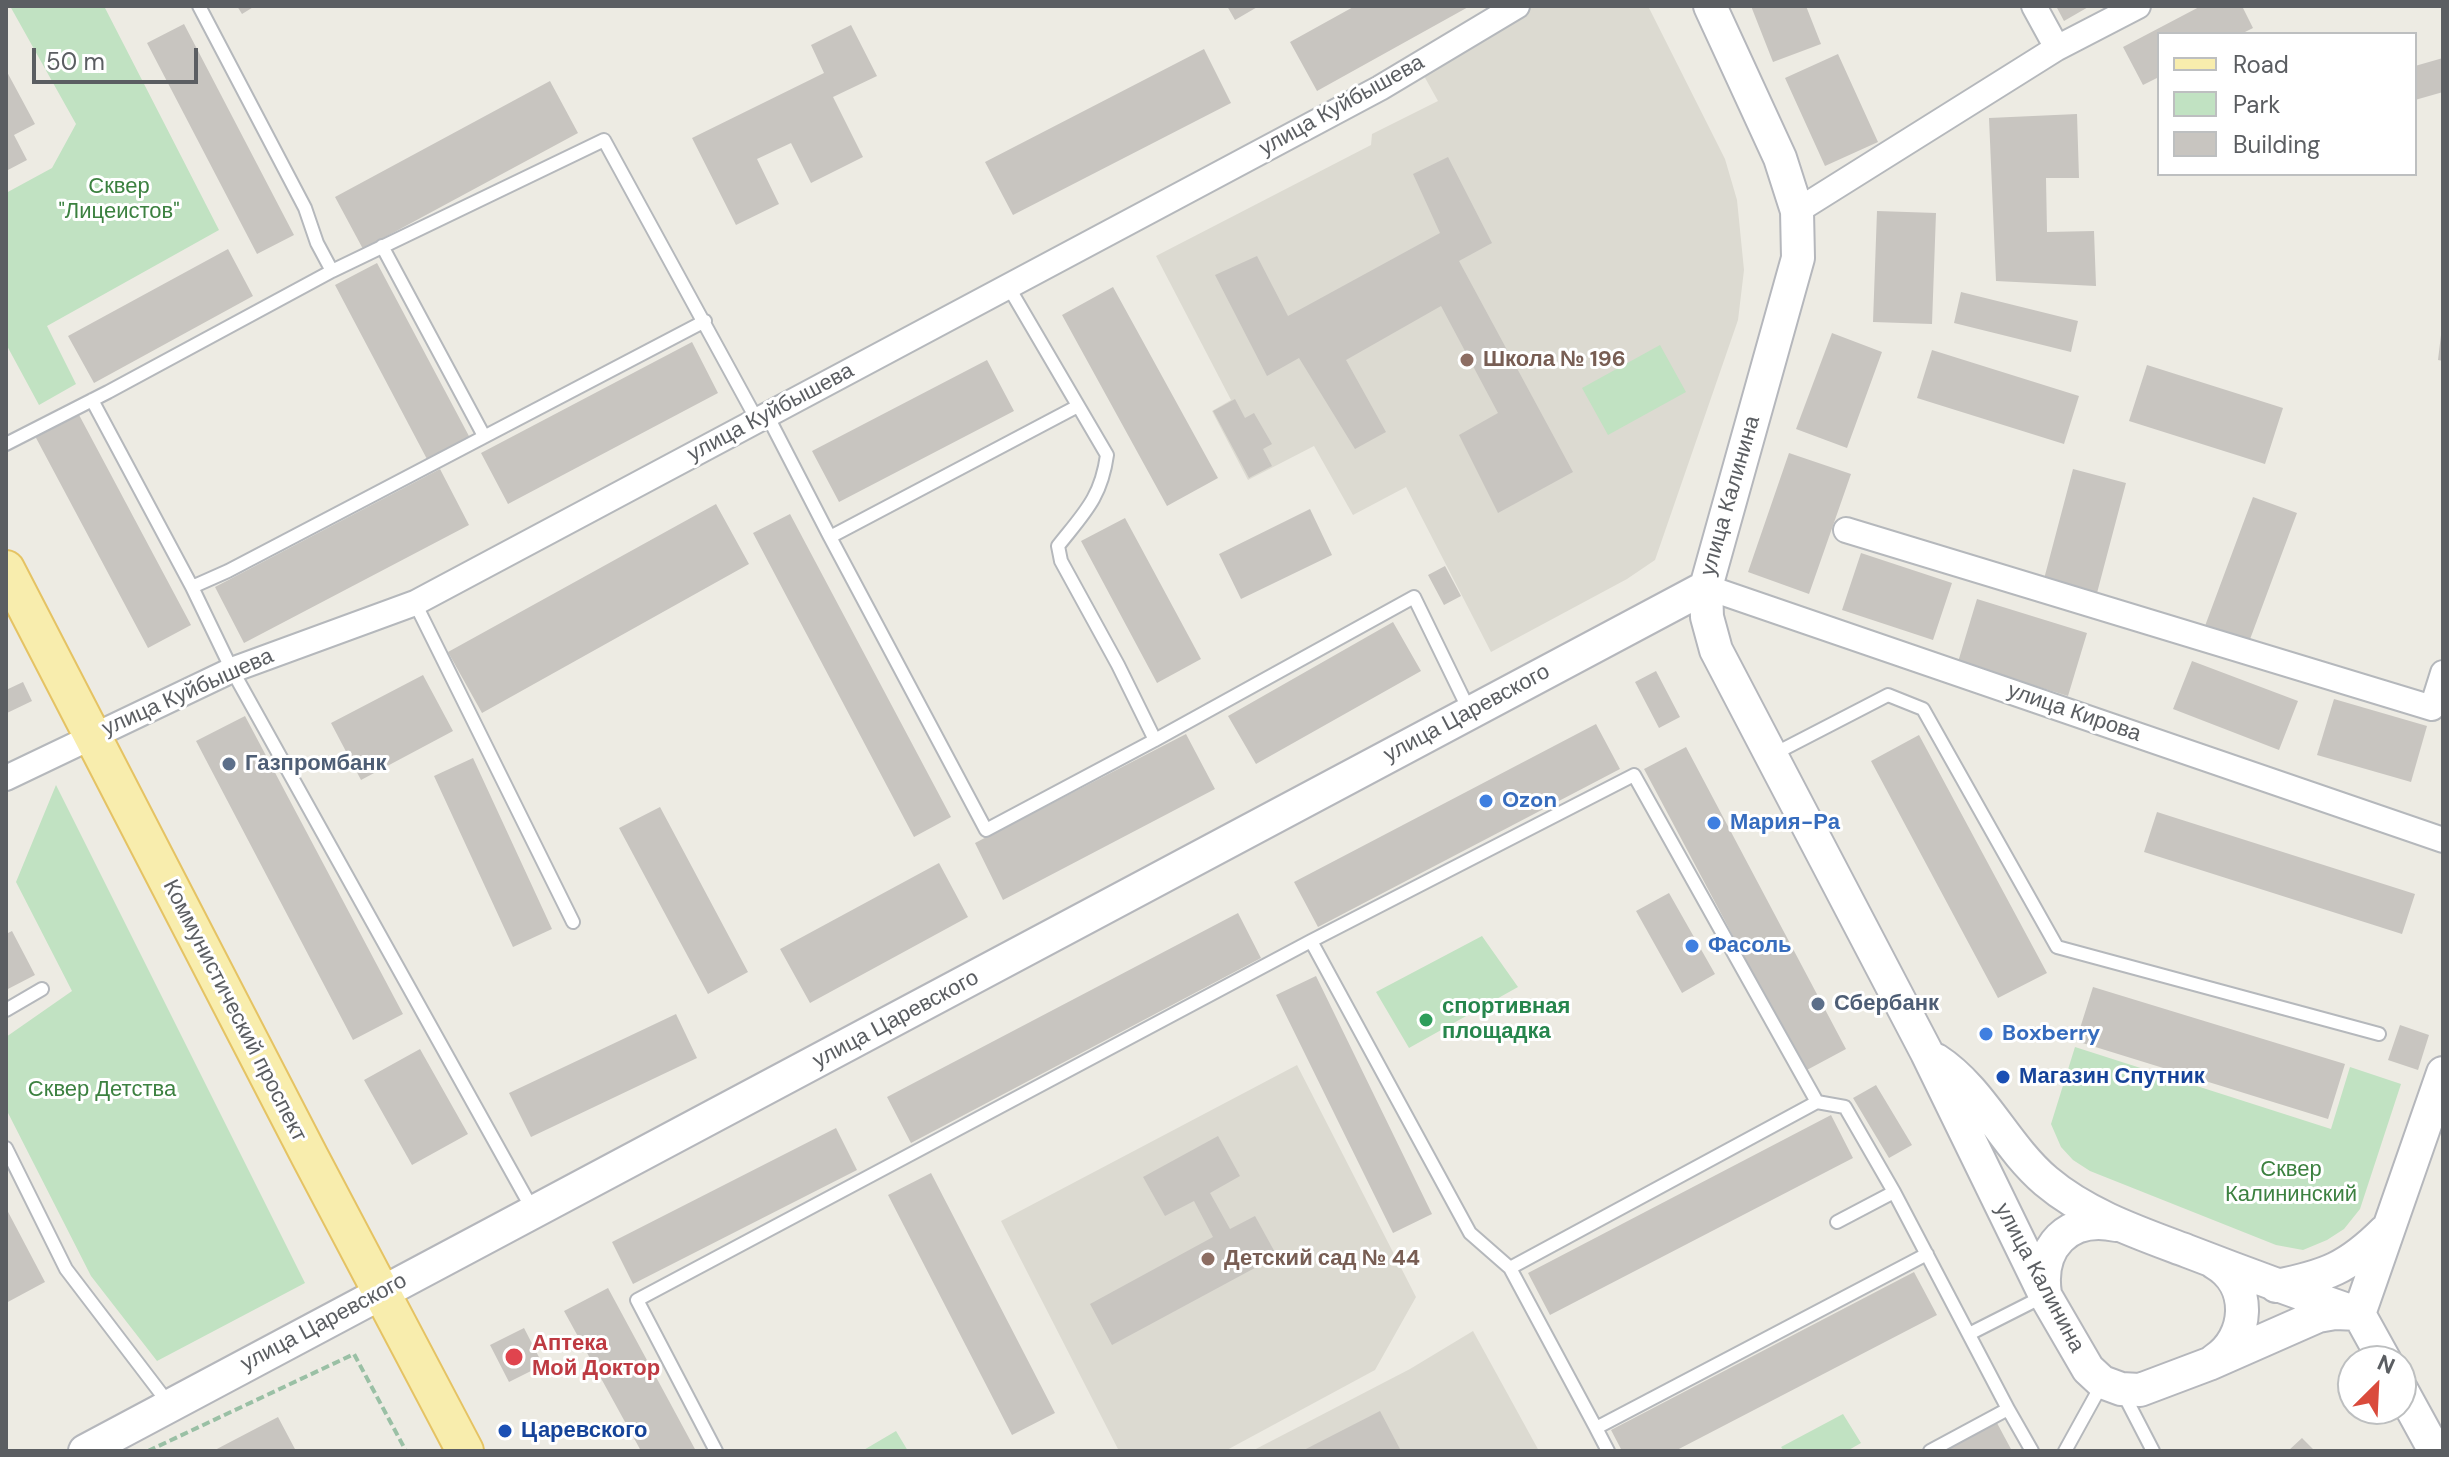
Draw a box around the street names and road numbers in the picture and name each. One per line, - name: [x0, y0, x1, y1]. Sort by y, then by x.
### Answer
- street label: улица Куйбышева: [1255, 50, 1429, 162]
- street label: улица Куйбышева: [683, 358, 859, 468]
- street label: улица Калинина: [1696, 413, 1766, 579]
- street label: улица Куйбышева: [98, 643, 278, 743]
- street label: улица Царевского: [1380, 659, 1554, 769]
- street label: улица Кирова: [2004, 678, 2144, 748]
- street label: Коммунистический проспект: [156, 876, 312, 1146]
- street label: улица Царевского: [809, 965, 983, 1075]
- street label: улица Калинина: [1989, 1199, 2089, 1357]
- street label: улица Царевского: [237, 1268, 411, 1378]

